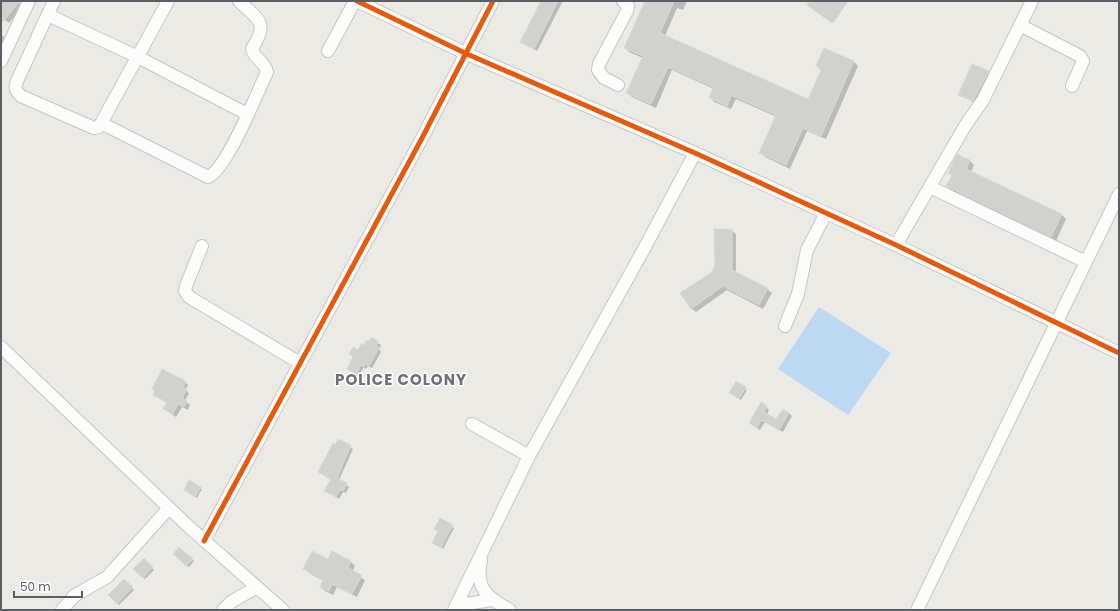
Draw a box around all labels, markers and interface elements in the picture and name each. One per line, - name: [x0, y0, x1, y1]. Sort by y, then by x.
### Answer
- district label: POLICE COLONY: [335, 369, 467, 390]
- scale bar: [14, 573, 82, 599]
- text: 50 m: [20, 578, 51, 595]

